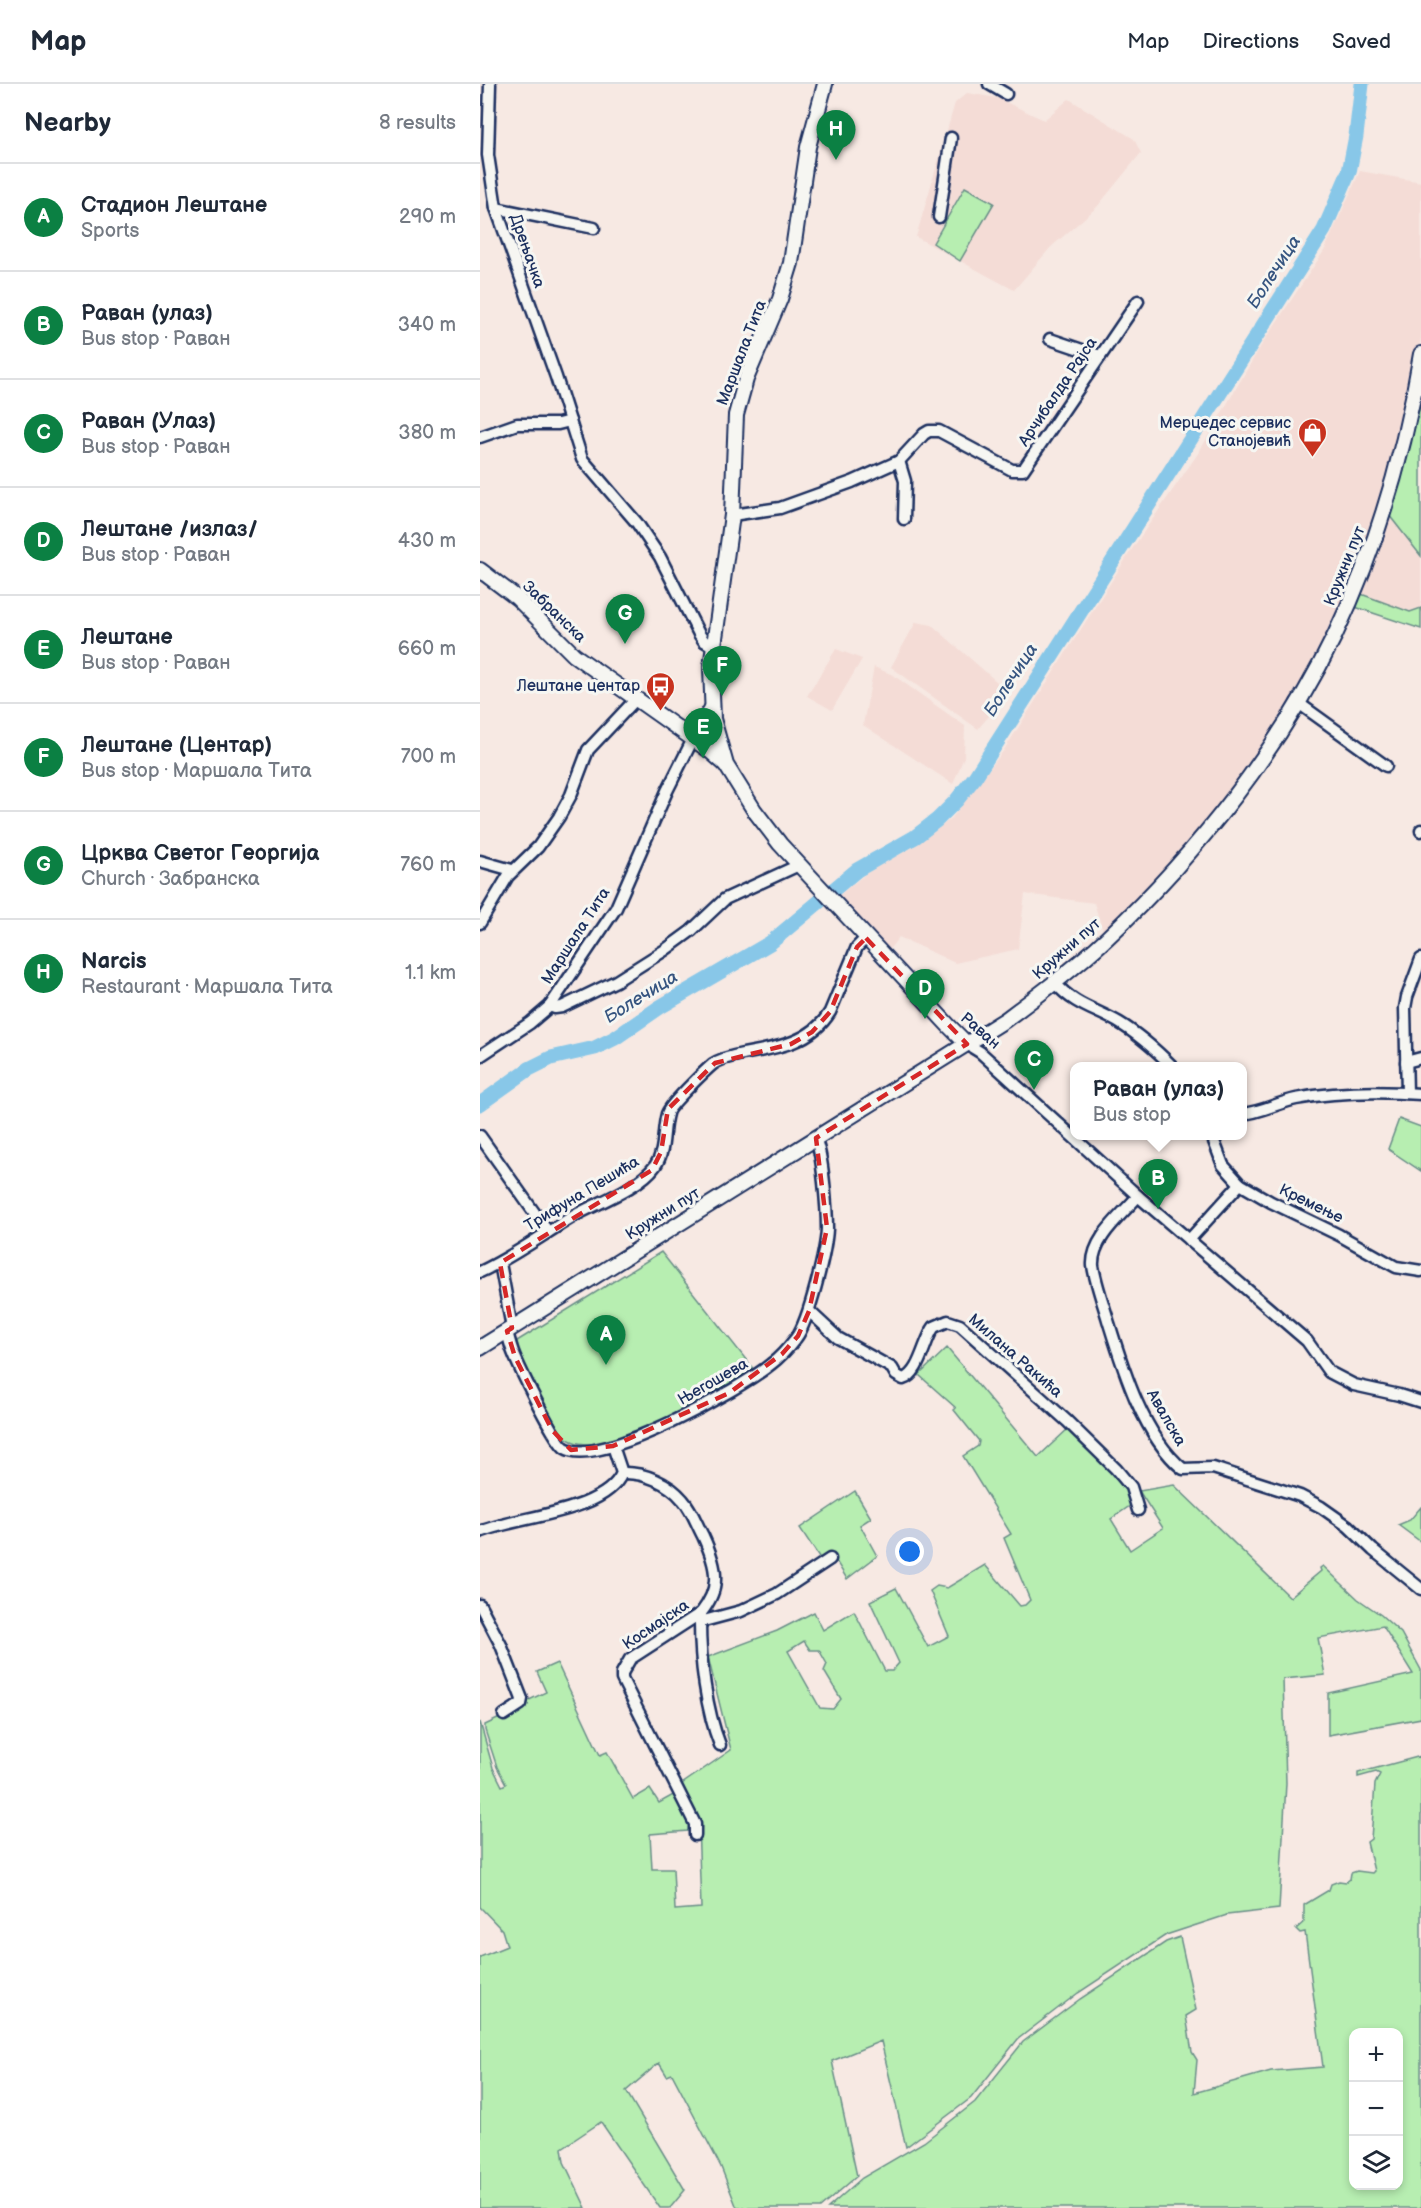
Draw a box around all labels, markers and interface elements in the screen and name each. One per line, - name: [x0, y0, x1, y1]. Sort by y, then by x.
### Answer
- text: Map: [30, 25, 86, 58]
- text: Map: [1127, 29, 1170, 54]
- text: Directions: [1203, 29, 1299, 54]
- text: Saved: [1332, 29, 1391, 54]
- text: Nearby: [24, 108, 111, 139]
- pin: H: [816, 110, 856, 160]
- text: 8 results: [379, 111, 456, 135]
- text: Стадион Лештане: [81, 192, 267, 219]
- text: A: [37, 205, 50, 229]
- text: 290 m: [399, 205, 456, 229]
- street label: Дрењачка: [505, 211, 549, 291]
- text: Sports: [81, 219, 139, 243]
- water label: Болечица: [1243, 232, 1305, 312]
- street label: Маршала Тита: [713, 297, 771, 408]
- text: Раван (улаз): [81, 300, 213, 327]
- text: B: [36, 313, 51, 337]
- text: 340 m: [398, 313, 456, 337]
- text: Bus stop · Раван: [81, 327, 231, 351]
- street label: Арчибалда Рајса: [1014, 333, 1102, 451]
- text: Раван (Улаз): [81, 408, 216, 435]
- place label: Мерцедес сервис Станојевић: [1160, 414, 1291, 451]
- shop icon: Мерцедес сервис Станојевић: [1296, 416, 1328, 458]
- text: C: [36, 421, 51, 445]
- text: 380 m: [398, 421, 456, 445]
- text: Bus stop · Раван: [81, 435, 231, 459]
- text: Лештане /излаз/: [81, 516, 258, 543]
- street label: Кружни пут: [1320, 523, 1370, 609]
- text: D: [37, 529, 50, 553]
- text: 430 m: [398, 529, 456, 553]
- text: Bus stop · Раван: [81, 543, 231, 567]
- street label: Забранска: [518, 577, 590, 647]
- pin: G: [606, 594, 644, 644]
- text: Лештане: [81, 624, 173, 651]
- text: E: [37, 637, 50, 661]
- text: 660 m: [398, 637, 456, 661]
- water label: Болечица: [980, 640, 1042, 720]
- pin: F: [702, 646, 742, 696]
- text: Bus stop · Раван: [81, 651, 231, 675]
- bus stop icon: Лештане центар: [645, 670, 677, 712]
- place label: Лештане центар: [516, 677, 640, 696]
- pin: E: [684, 708, 722, 758]
- text: Лештане (Центар): [81, 732, 272, 759]
- text: F: [37, 745, 50, 769]
- text: 700 m: [401, 745, 456, 769]
- text: Bus stop · Маршала Тита: [81, 759, 312, 783]
- text: Црква Светог Георгија: [81, 840, 319, 867]
- text: G: [36, 853, 51, 877]
- text: 760 m: [400, 853, 456, 877]
- text: Church · Забранска: [81, 867, 260, 891]
- street label: Маршала Тита: [538, 884, 615, 988]
- street label: Кружни пут: [1029, 914, 1105, 984]
- text: Narcis: [81, 948, 147, 975]
- text: H: [36, 961, 51, 985]
- text: 1.1 km: [405, 961, 456, 985]
- water label: Болечица: [600, 966, 682, 1028]
- pin: D: [906, 970, 944, 1019]
- text: Restaurant · Маршала Тита: [81, 975, 333, 999]
- street label: Раван: [956, 1009, 1004, 1053]
- pin: C: [1014, 1040, 1054, 1090]
- popup: [1070, 1062, 1247, 1140]
- text: Раван (улаз): [1093, 1076, 1224, 1103]
- text: Bus stop: [1093, 1103, 1171, 1127]
- street label: Трифуна Пешића: [521, 1152, 643, 1236]
- pin: B: [1138, 1160, 1178, 1209]
- street label: Кремење: [1276, 1180, 1346, 1228]
- street label: Кружни пут: [622, 1183, 704, 1244]
- street label: Милана Ракића: [964, 1310, 1066, 1402]
- pin: A: [586, 1316, 626, 1365]
- street label: Његошева: [675, 1354, 752, 1410]
- street label: Авалска: [1142, 1385, 1190, 1450]
- your location: [895, 1537, 924, 1566]
- street label: Космајска: [619, 1596, 693, 1654]
- map controls: [1349, 2028, 1403, 2190]
- button: +: [1349, 2028, 1403, 2082]
- button: −: [1349, 2082, 1403, 2136]
- button: layers: [1349, 2136, 1403, 2190]

